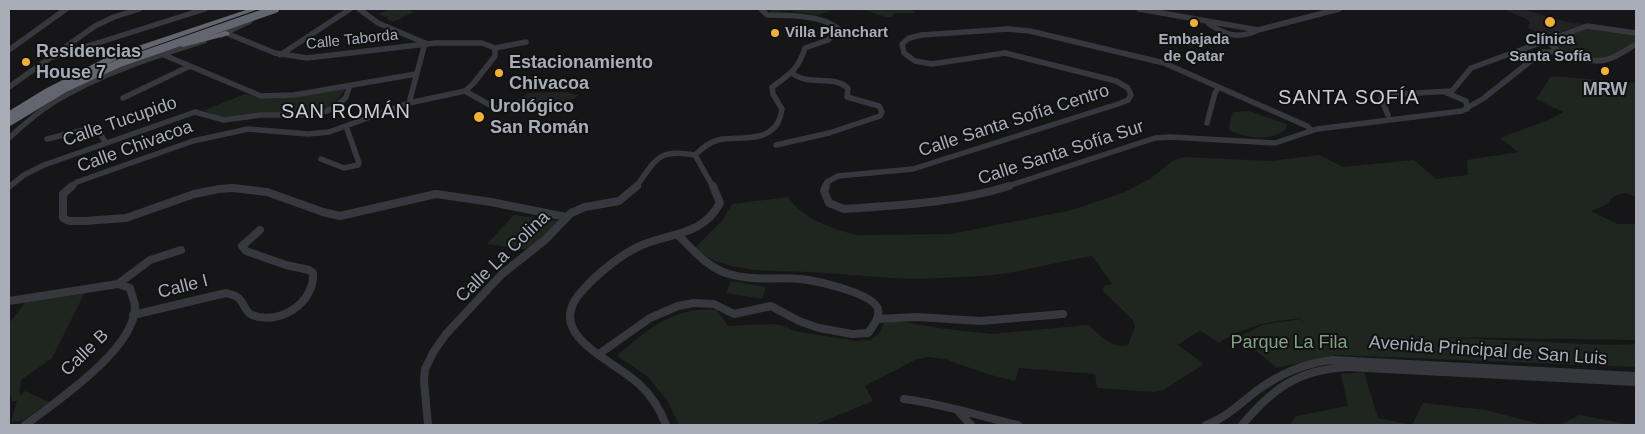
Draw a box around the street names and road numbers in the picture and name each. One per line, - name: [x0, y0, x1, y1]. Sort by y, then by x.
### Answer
- street label: Calle Taborda: [305, 26, 399, 54]
- street label: Calle Santa Sofía Centro: [916, 80, 1112, 162]
- street label: Calle Tucupido: [60, 92, 180, 152]
- street label: Calle Chivacoa: [74, 116, 196, 178]
- street label: Calle Santa Sofía Sur: [975, 116, 1147, 190]
- street label: Calle La Colina: [452, 207, 554, 307]
- street label: Calle I: [156, 270, 210, 304]
- street label: Calle B: [57, 325, 113, 381]
- street label: Avenida Principal de San Luis: [1368, 332, 1608, 370]

